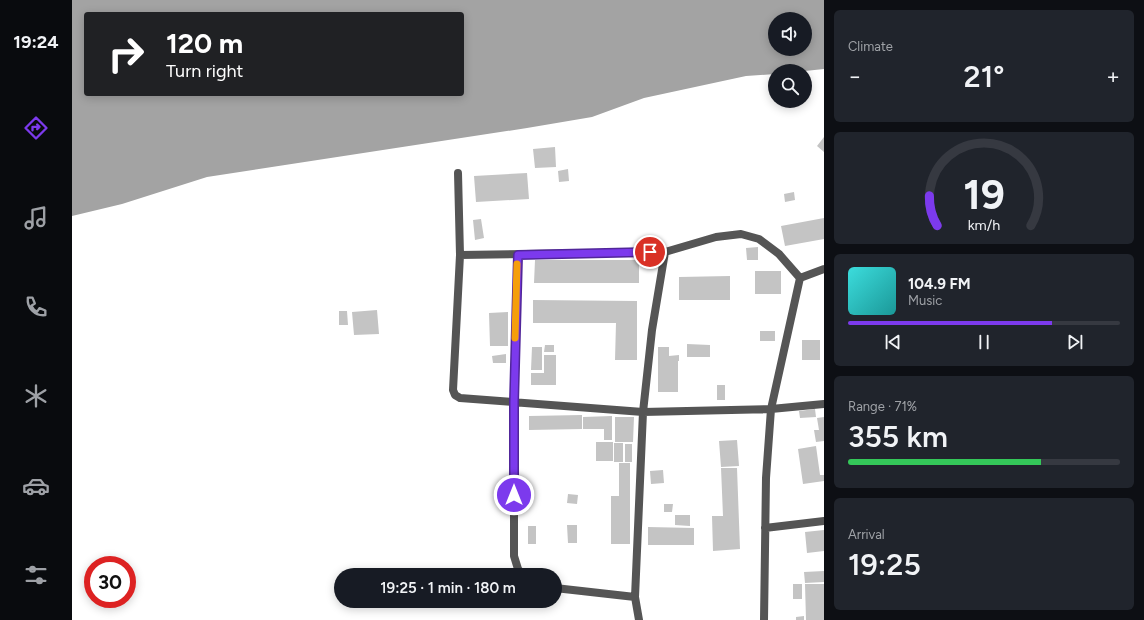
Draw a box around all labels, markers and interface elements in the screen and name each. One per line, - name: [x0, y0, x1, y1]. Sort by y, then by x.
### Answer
- map controls: [768, 12, 812, 108]
- button: sound: [768, 12, 812, 56]
- text: 120 m: [166, 26, 243, 60]
- icon: right: [100, 28, 152, 80]
- text: 19:24: [13, 31, 59, 53]
- text: Climate: [848, 39, 893, 54]
- text: 21°: [964, 58, 1004, 95]
- text: Turn right: [166, 60, 243, 82]
- text: −: [848, 63, 862, 90]
- text: +: [1106, 63, 1120, 90]
- button: search: [768, 64, 812, 108]
- icon: directions: [22, 114, 50, 142]
- text: 19: [963, 169, 1005, 219]
- icon: music: [22, 204, 50, 232]
- text: km/h: [968, 216, 1000, 234]
- pin: [633, 235, 667, 269]
- icon: arrive: [639, 241, 661, 263]
- text: 104.9 FM: [908, 275, 971, 293]
- icon: phone: [22, 293, 50, 321]
- text: Music: [908, 293, 942, 308]
- icon: previous: [882, 331, 904, 353]
- icon: pause: [973, 331, 995, 353]
- icon: next: [1064, 331, 1086, 353]
- icon: climate: [22, 382, 50, 410]
- text: Range · 71%: [848, 399, 917, 414]
- text: 355 km: [848, 418, 948, 455]
- icon: car: [22, 472, 50, 500]
- position arrow: [493, 474, 535, 516]
- text: Arrival: [848, 527, 885, 542]
- text: 19:25: [848, 546, 921, 583]
- speed limit sign: 30: [84, 556, 136, 608]
- icon: filters: [22, 561, 50, 589]
- text: 19:25 · 1 min · 180 m: [380, 579, 516, 597]

